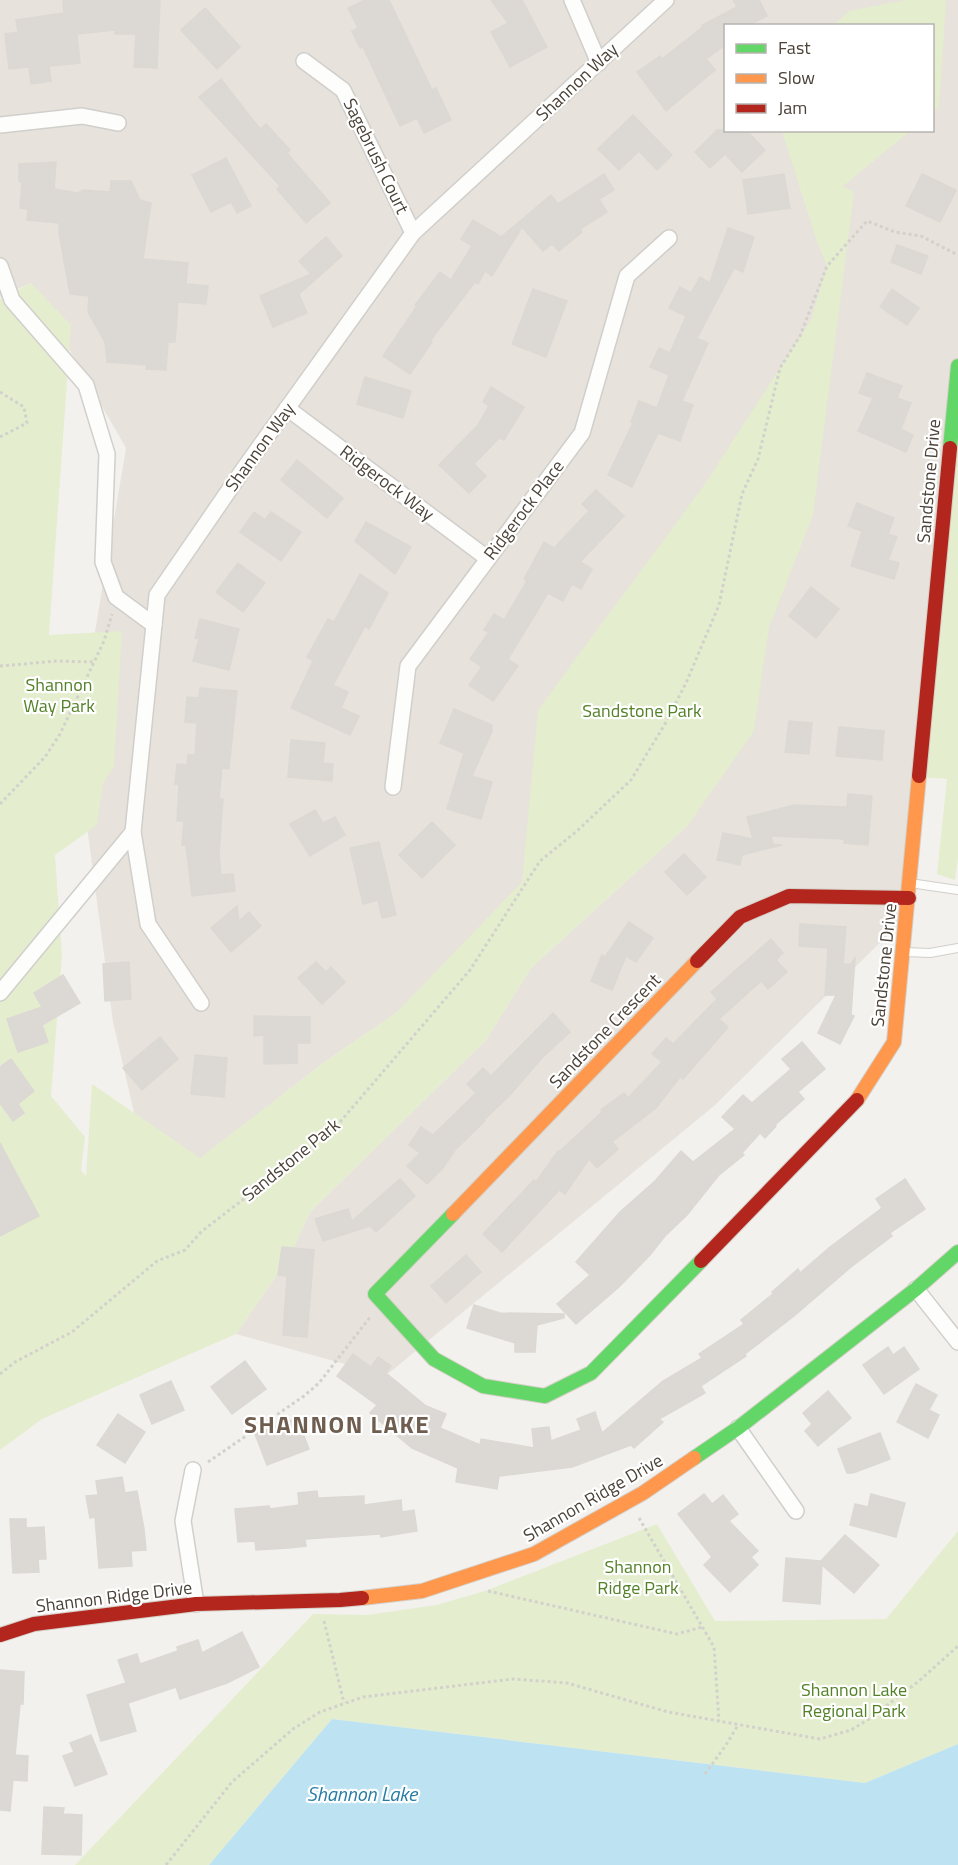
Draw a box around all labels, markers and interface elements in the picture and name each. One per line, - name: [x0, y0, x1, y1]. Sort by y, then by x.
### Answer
- legend: [724, 24, 934, 132]
- text: Fast: [778, 34, 811, 61]
- street label: Shannon Way: [529, 36, 624, 127]
- text: Slow: [778, 64, 815, 91]
- street label: Sagebrush Court: [337, 93, 416, 219]
- text: Jam: [778, 94, 807, 121]
- street label: Shannon Way: [218, 396, 301, 497]
- street label: Sandstone Drive: [910, 418, 947, 544]
- street label: Ridgerock Way: [334, 438, 440, 527]
- street label: Ridgerock Place: [477, 454, 570, 566]
- park label: Shannon Way Park: [23, 671, 95, 719]
- park label: Sandstone Park: [582, 697, 702, 724]
- street label: Sandstone Drive: [864, 902, 903, 1028]
- street label: Sandstone Crescent: [543, 967, 667, 1094]
- street label: Sandstone Park: [236, 1111, 346, 1208]
- district label: SHANNON LAKE: [244, 1406, 430, 1442]
- street label: Shannon Ridge Drive: [518, 1447, 668, 1549]
- park label: Shannon Ridge Park: [597, 1553, 679, 1601]
- street label: Shannon Ridge Drive: [34, 1574, 194, 1619]
- park label: Shannon Lake Regional Park: [801, 1676, 907, 1724]
- water label: Shannon Lake: [307, 1778, 419, 1809]

